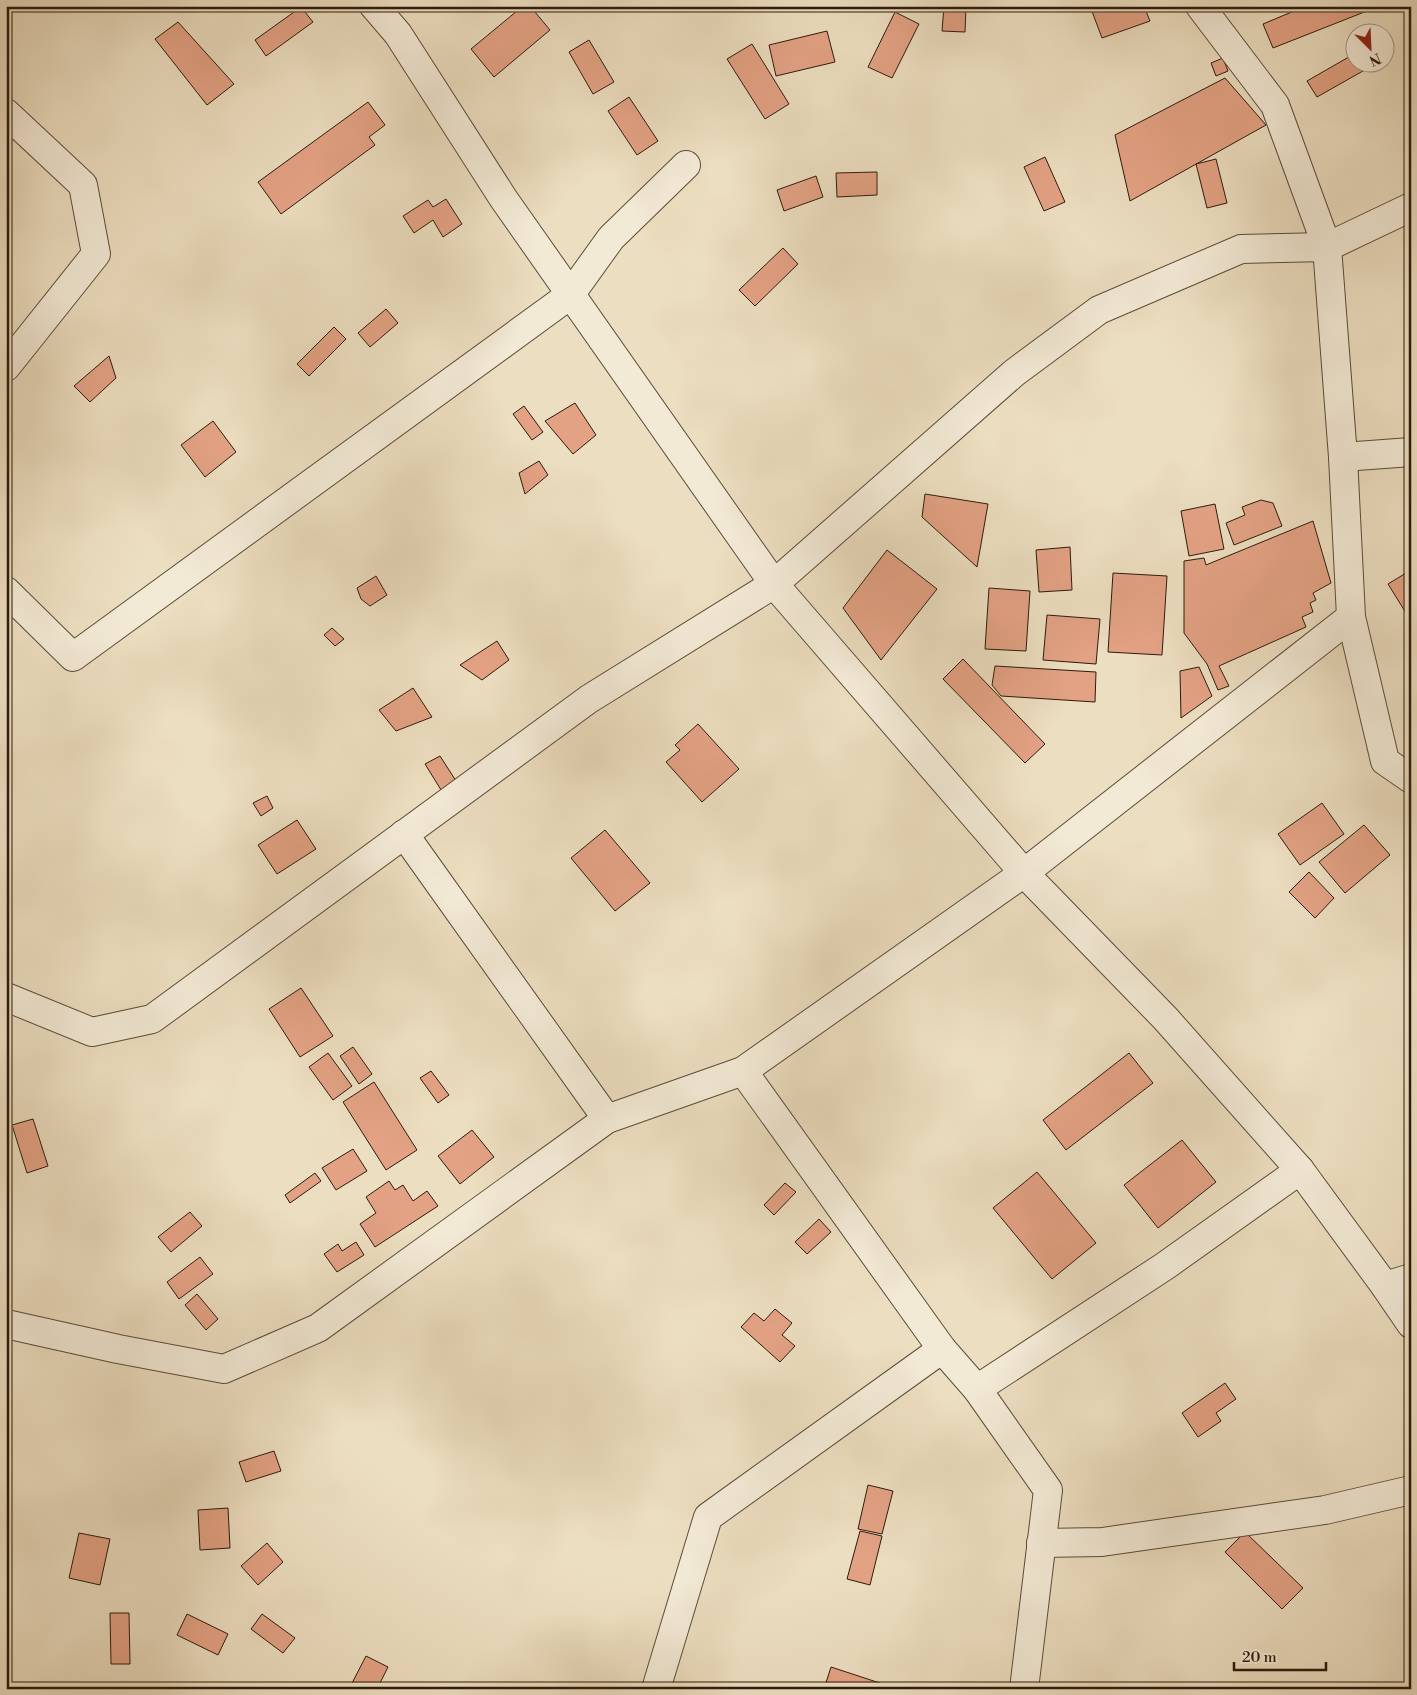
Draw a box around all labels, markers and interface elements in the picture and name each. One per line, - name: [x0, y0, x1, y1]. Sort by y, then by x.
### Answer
- north arrow: [1344, 22, 1394, 72]
- text: N: [1366, 48, 1384, 69]
- scale bar: [1234, 1640, 1327, 1672]
- text: 20 m: [1242, 1648, 1277, 1667]

